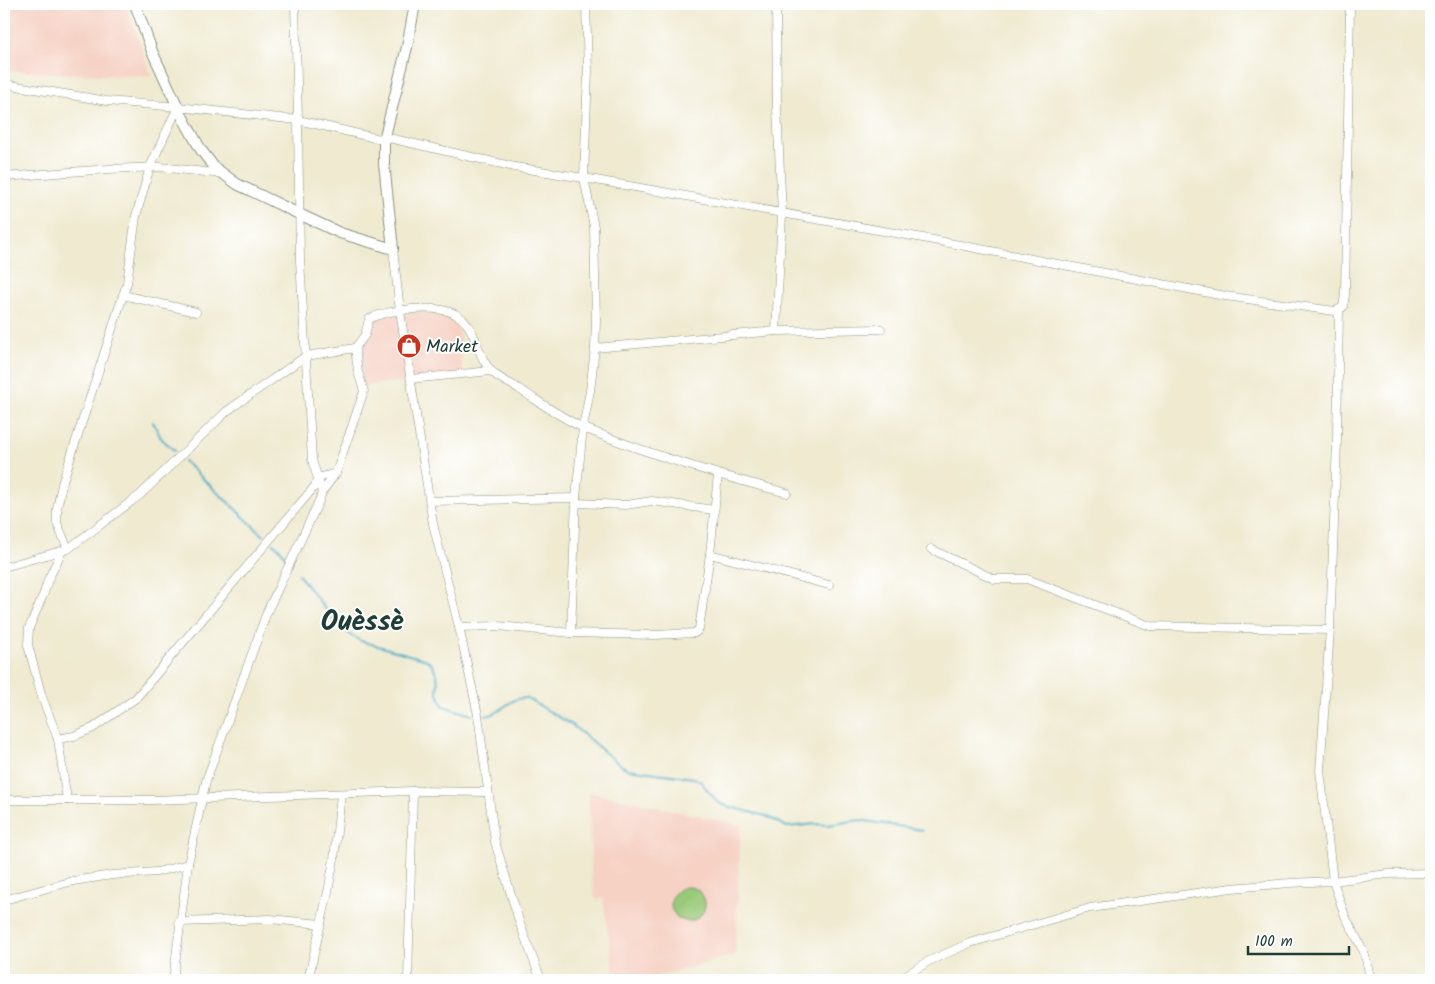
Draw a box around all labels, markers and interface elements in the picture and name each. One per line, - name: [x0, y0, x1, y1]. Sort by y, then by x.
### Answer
- shop icon: Market: [396, 333, 422, 359]
- place label: Market: [426, 333, 479, 362]
- district label: Ouèssè: [321, 600, 404, 645]
- scale bar: [1248, 924, 1349, 956]
- text: 100 m: [1255, 930, 1293, 954]

